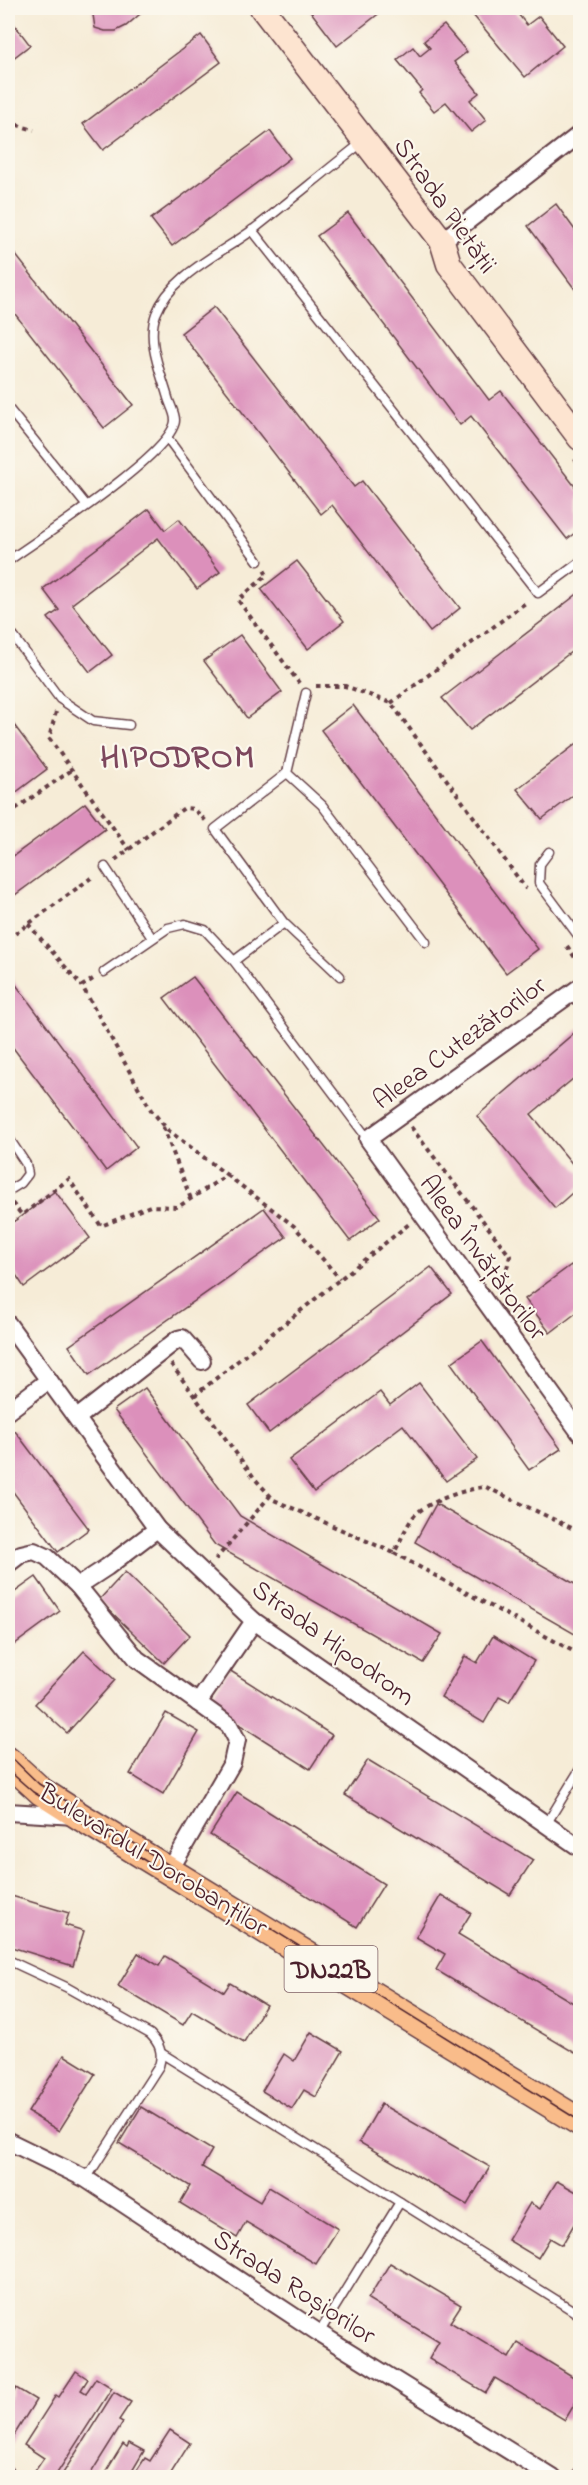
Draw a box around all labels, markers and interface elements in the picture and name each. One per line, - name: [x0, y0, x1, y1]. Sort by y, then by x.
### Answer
- street label: Strada Pietății: [383, 130, 505, 282]
- district label: HIPODROM: [100, 735, 256, 783]
- street label: Aleea Cutezătorilor: [366, 967, 556, 1120]
- street label: Aleea Învățătorilor: [408, 1168, 556, 1350]
- street label: Strada Hipodrom: [243, 1571, 422, 1717]
- street label: Bulevardul Dorobanților: [30, 1774, 275, 1948]
- road number: DN22B: [284, 1946, 378, 1992]
- street label: Strada Roșiorilor: [204, 2221, 383, 2356]

